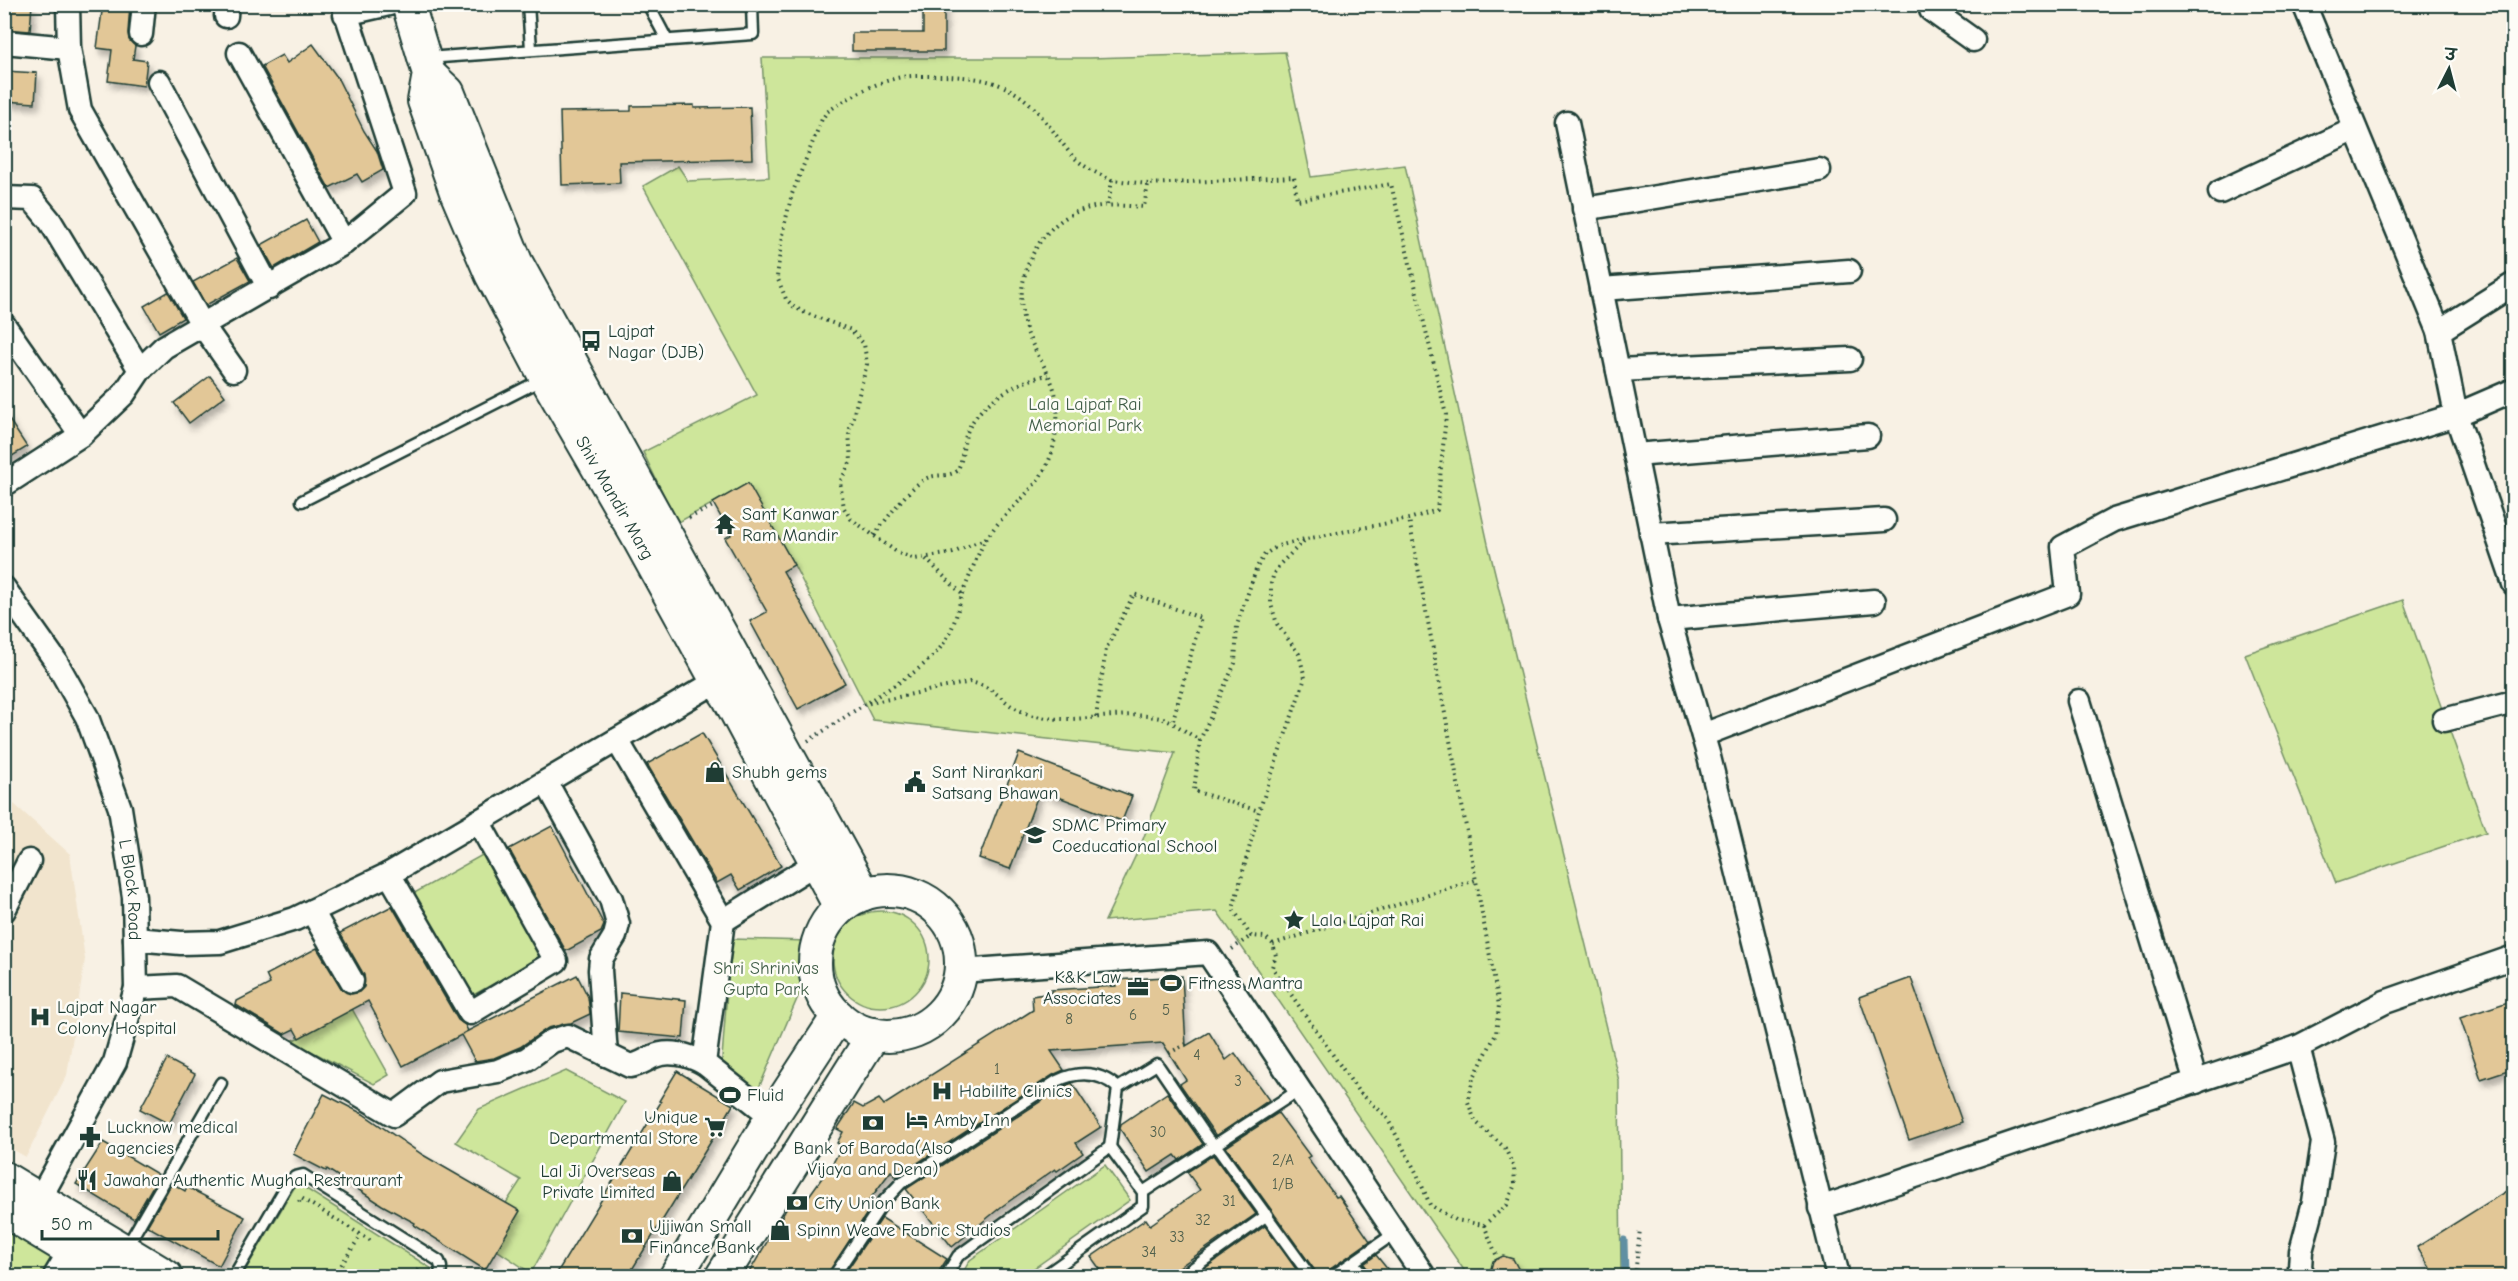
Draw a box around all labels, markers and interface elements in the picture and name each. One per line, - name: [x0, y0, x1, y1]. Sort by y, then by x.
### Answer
- north arrow: [2419, 39, 2479, 99]
- text: उ: [2442, 45, 2458, 65]
- place label: Lajpat Nagar (DJB): [608, 321, 704, 363]
- bus stop icon: Lajpat Nagar (DJB): [579, 329, 603, 353]
- park label: Lala Lajpat Rai Memorial Park: [1028, 394, 1142, 436]
- street label: Shiv Mandir Marg: [571, 433, 658, 563]
- place label: Sant Kanwar Ram Mandir: [742, 504, 839, 546]
- temple icon: Sant Kanwar Ram Mandir: [713, 512, 737, 536]
- shop icon: Shubh gems: [703, 760, 727, 784]
- place label: Shubh gems: [732, 762, 827, 783]
- place label: Sant Nirankari Satsang Bhawan: [932, 762, 1058, 804]
- public building icon: Sant Nirankari Satsang Bhawan: [903, 770, 927, 794]
- place label: SDMC Primary Coeducational School: [1052, 815, 1218, 857]
- school or university icon: SDMC Primary Coeducational School: [1023, 823, 1047, 847]
- street label: L Block Road: [114, 838, 145, 941]
- place icon: Lala Lajpat Rai: [1282, 908, 1306, 932]
- place label: Lala Lajpat Rai: [1311, 910, 1424, 931]
- park label: Shri Shrinivas Gupta Park: [713, 958, 819, 1000]
- place label: K&K Law Associates: [1043, 967, 1121, 1009]
- sports icon: Fitness Mantra: [1159, 971, 1183, 995]
- place label: Fitness Mantra: [1188, 973, 1303, 994]
- office icon: K&K Law Associates: [1126, 975, 1150, 999]
- place label: Lajpat Nagar Colony Hospital: [57, 997, 176, 1039]
- house number: 5: [1162, 1001, 1170, 1019]
- hospital icon: Lajpat Nagar Colony Hospital: [28, 1005, 52, 1029]
- house number: 6: [1129, 1006, 1137, 1024]
- house number: 8: [1065, 1010, 1073, 1028]
- house number: 4: [1193, 1046, 1201, 1064]
- house number: 1: [994, 1060, 1000, 1078]
- house number: 3: [1234, 1072, 1242, 1090]
- hospital icon: Habilite Clinics: [930, 1079, 954, 1103]
- place label: Habilite Clinics: [959, 1081, 1072, 1102]
- sports icon: Fluid: [718, 1083, 742, 1107]
- place label: Fluid: [747, 1085, 784, 1106]
- place label: Unique Departmental Store: [549, 1107, 698, 1149]
- hotel icon: Amby Inn: [905, 1108, 929, 1132]
- place label: Amby Inn: [934, 1110, 1010, 1131]
- bank icon: Bank of Baroda(Also Vijaya and Dena): [861, 1111, 885, 1135]
- supermarket icon: Unique Departmental Store: [703, 1115, 727, 1139]
- place label: Lucknow medical agencies: [107, 1117, 238, 1159]
- house number: 30: [1150, 1123, 1166, 1141]
- pharmacy icon: Lucknow medical agencies: [78, 1125, 102, 1149]
- place label: Bank of Baroda(Also Vijaya and Dena): [794, 1138, 952, 1180]
- house number: 2/A: [1272, 1151, 1294, 1169]
- place label: Lal Ji Overseas Private Limited: [541, 1161, 655, 1203]
- restaurant icon: Jawahar Authentic Mughal Restraurant: [75, 1168, 99, 1192]
- shop icon: Lal Ji Overseas Private Limited: [660, 1169, 684, 1193]
- place label: Jawahar Authentic Mughal Restraurant: [104, 1170, 403, 1191]
- house number: 1/B: [1272, 1175, 1294, 1193]
- bank icon: City Union Bank: [785, 1191, 809, 1215]
- house number: 31: [1222, 1192, 1236, 1210]
- place label: City Union Bank: [814, 1193, 940, 1214]
- scale bar: [42, 1203, 218, 1241]
- house number: 32: [1195, 1211, 1211, 1229]
- text: 50 m: [51, 1214, 93, 1235]
- place label: Ujjiwan Small Finance Bank: [649, 1216, 756, 1258]
- shop icon: Spinn Weave Fabric Studios: [768, 1218, 792, 1242]
- place label: Spinn Weave Fabric Studios: [797, 1220, 1010, 1241]
- bank icon: Ujjiwan Small Finance Bank: [620, 1224, 644, 1248]
- house number: 33: [1169, 1228, 1185, 1246]
- house number: 34: [1142, 1243, 1156, 1261]

